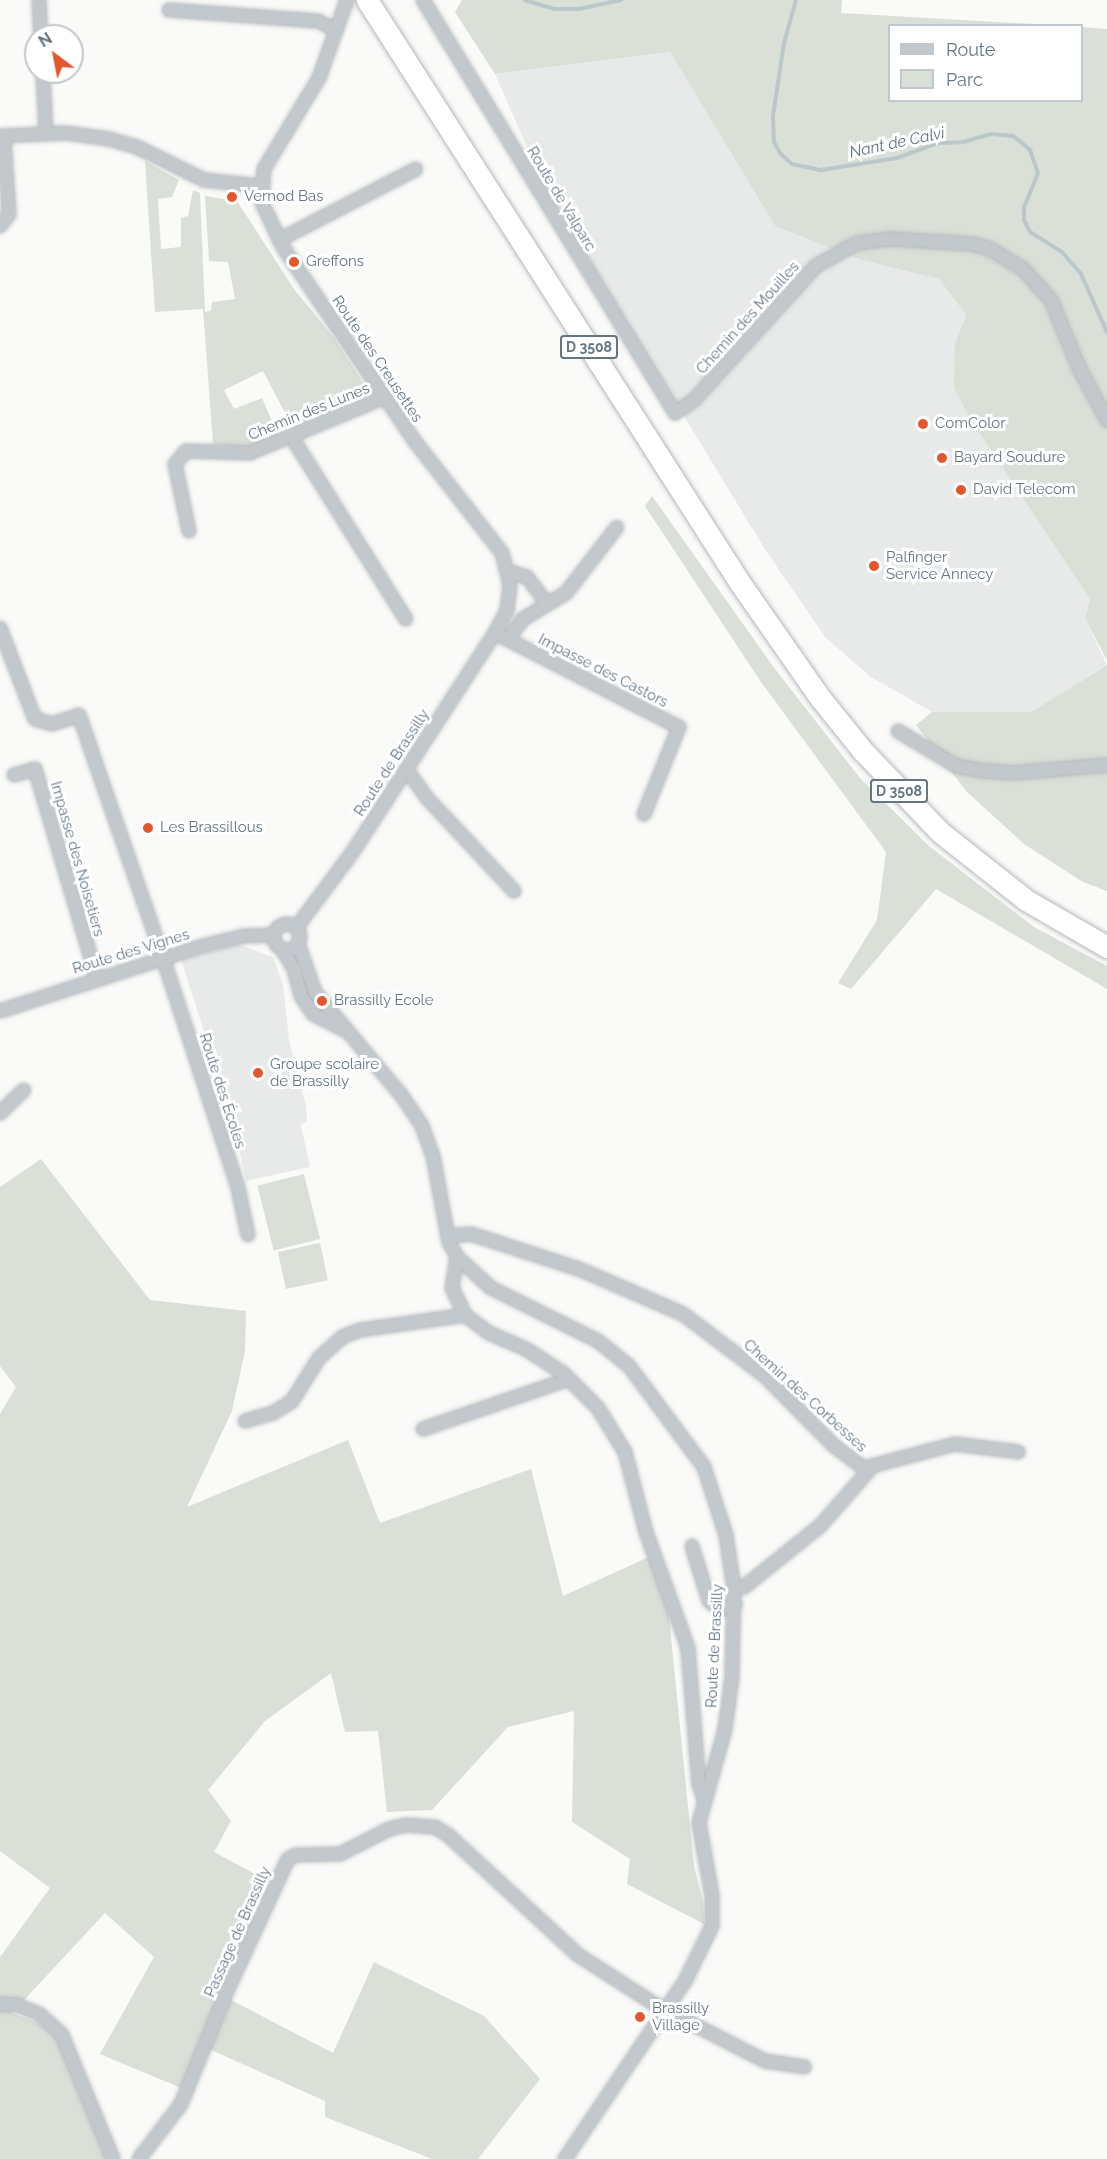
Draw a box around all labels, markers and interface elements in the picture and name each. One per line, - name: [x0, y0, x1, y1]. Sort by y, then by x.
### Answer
- north arrow: [24, 24, 84, 84]
- legend: [888, 24, 1083, 102]
- text: N: [35, 29, 55, 51]
- text: Route: [946, 39, 995, 60]
- text: Parc: [946, 69, 983, 90]
- water label: Nant de Calvi: [848, 124, 946, 162]
- street label: Route de Valparc: [523, 143, 599, 255]
- place label: Vernod Bas: [244, 188, 323, 206]
- marker: Vernod Bas: [225, 190, 239, 204]
- place label: Greffons: [306, 253, 364, 271]
- marker: Greffons: [287, 255, 301, 269]
- street label: Chemin des Mouilles: [693, 258, 803, 378]
- street label: Route des Creusettes: [328, 292, 426, 426]
- road number: D 3508: [559, 336, 619, 358]
- street label: Chemin des Lunes: [246, 379, 372, 445]
- place label: ComColor: [935, 415, 1005, 433]
- marker: ComColor: [916, 417, 930, 431]
- place label: Bayard Soudure: [954, 449, 1065, 467]
- marker: Bayard Soudure: [935, 451, 949, 465]
- place label: David Telecom: [973, 481, 1076, 499]
- marker: David Telecom: [954, 483, 968, 497]
- place label: Palfinger Service Annecy: [886, 548, 994, 583]
- marker: Palfinger Service Annecy: [867, 559, 881, 573]
- street label: Impasse des Castors: [535, 630, 671, 712]
- street label: Route de Brassilly: [351, 706, 433, 820]
- street label: Impasse des Noisetiers: [46, 779, 108, 939]
- road number: D 3508: [869, 780, 929, 802]
- place label: Les Brassillous: [160, 819, 263, 837]
- marker: Les Brassillous: [141, 821, 155, 835]
- street label: Route des Vignes: [70, 926, 192, 978]
- place label: Brassilly Ecole: [334, 992, 434, 1010]
- marker: Brassilly Ecole: [315, 994, 329, 1008]
- street label: Route des Écoles: [195, 1031, 249, 1151]
- place label: Groupe scolaire de Brassilly: [270, 1055, 379, 1090]
- marker: Groupe scolaire de Brassilly: [251, 1066, 265, 1080]
- street label: Chemin des Corbesses: [740, 1336, 870, 1456]
- street label: Route de Brassilly: [703, 1584, 727, 1708]
- street label: Passage de Brassilly: [201, 1864, 275, 2000]
- place label: Brassilly Village: [652, 1999, 709, 2034]
- marker: Brassilly Village: [633, 2010, 647, 2024]

